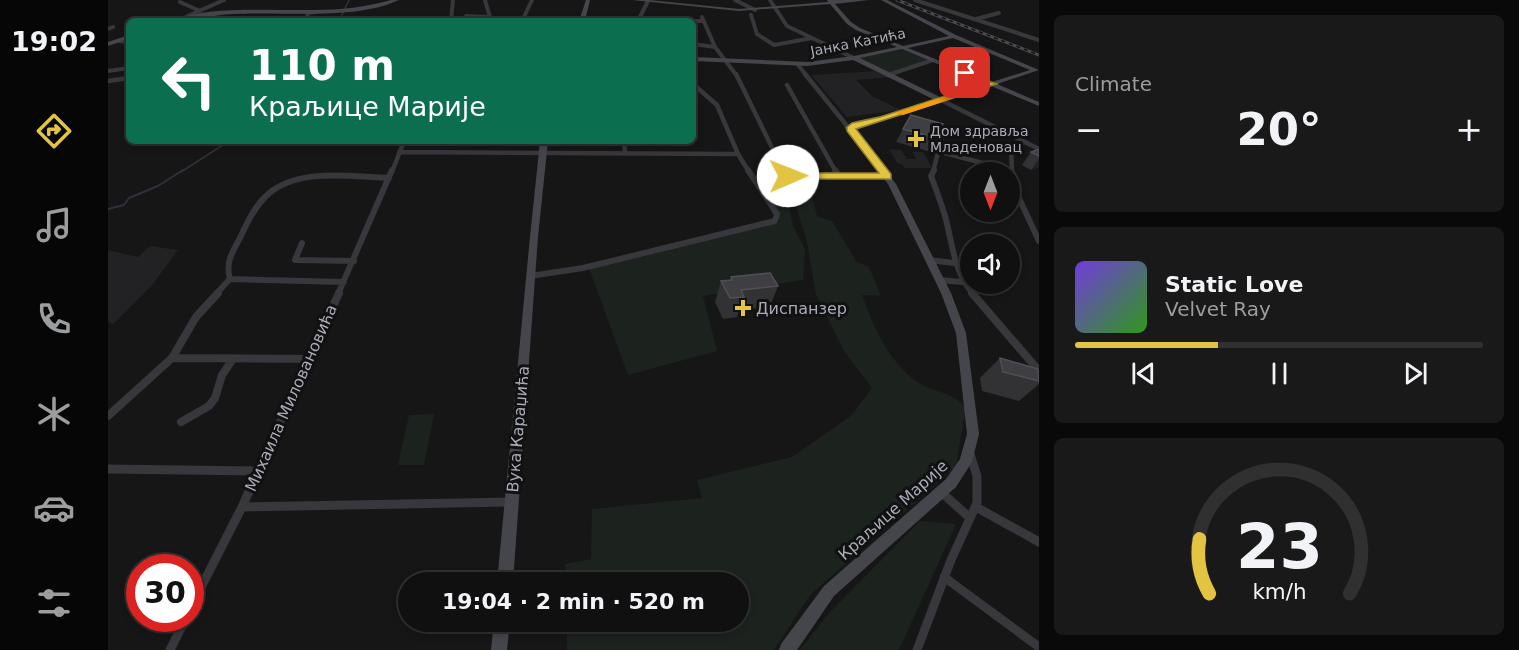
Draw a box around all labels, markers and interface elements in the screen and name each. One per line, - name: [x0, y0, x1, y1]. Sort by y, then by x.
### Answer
- street label: Јанка Катића: [808, 25, 907, 59]
- text: 19:02: [11, 26, 97, 57]
- text: 110 m: [249, 41, 395, 90]
- icon: left: [150, 42, 228, 120]
- pin: [939, 47, 990, 98]
- icon: arrive: [948, 56, 981, 89]
- text: Climate: [1075, 72, 1152, 96]
- text: Краљице Марије: [249, 91, 486, 122]
- text: 20°: [1236, 103, 1322, 156]
- icon: directions: [33, 110, 75, 152]
- text: −: [1075, 110, 1103, 149]
- text: +: [1455, 110, 1483, 149]
- place label: Дом здравља Младеновац: [930, 123, 1029, 155]
- marker: Дом здравља Младеновац: [907, 130, 925, 148]
- position arrow: [756, 144, 820, 208]
- north arrow: [960, 162, 1020, 222]
- map controls: [960, 162, 1020, 294]
- icon: music: [33, 204, 75, 246]
- button: sound: [960, 234, 1020, 294]
- text: Static Love: [1165, 272, 1303, 297]
- text: Velvet Ray: [1165, 297, 1271, 321]
- icon: phone: [33, 298, 75, 340]
- marker: Диспанзер: [734, 299, 752, 317]
- place label: Диспанзер: [756, 299, 847, 318]
- street label: Михаила Миловановића: [241, 302, 341, 494]
- icon: previous: [1127, 357, 1160, 390]
- icon: pause: [1263, 357, 1296, 390]
- icon: next: [1399, 357, 1432, 390]
- street label: Вука Караџића: [503, 365, 533, 493]
- icon: climate: [33, 393, 75, 435]
- street label: Краљице Марије: [834, 456, 952, 564]
- icon: car: [33, 487, 75, 529]
- text: 23: [1236, 510, 1322, 583]
- speed limit sign: 30: [126, 554, 204, 632]
- text: km/h: [1252, 579, 1306, 604]
- icon: filters: [33, 582, 75, 624]
- text: 19:04 · 2 min · 520 m: [442, 589, 705, 614]

